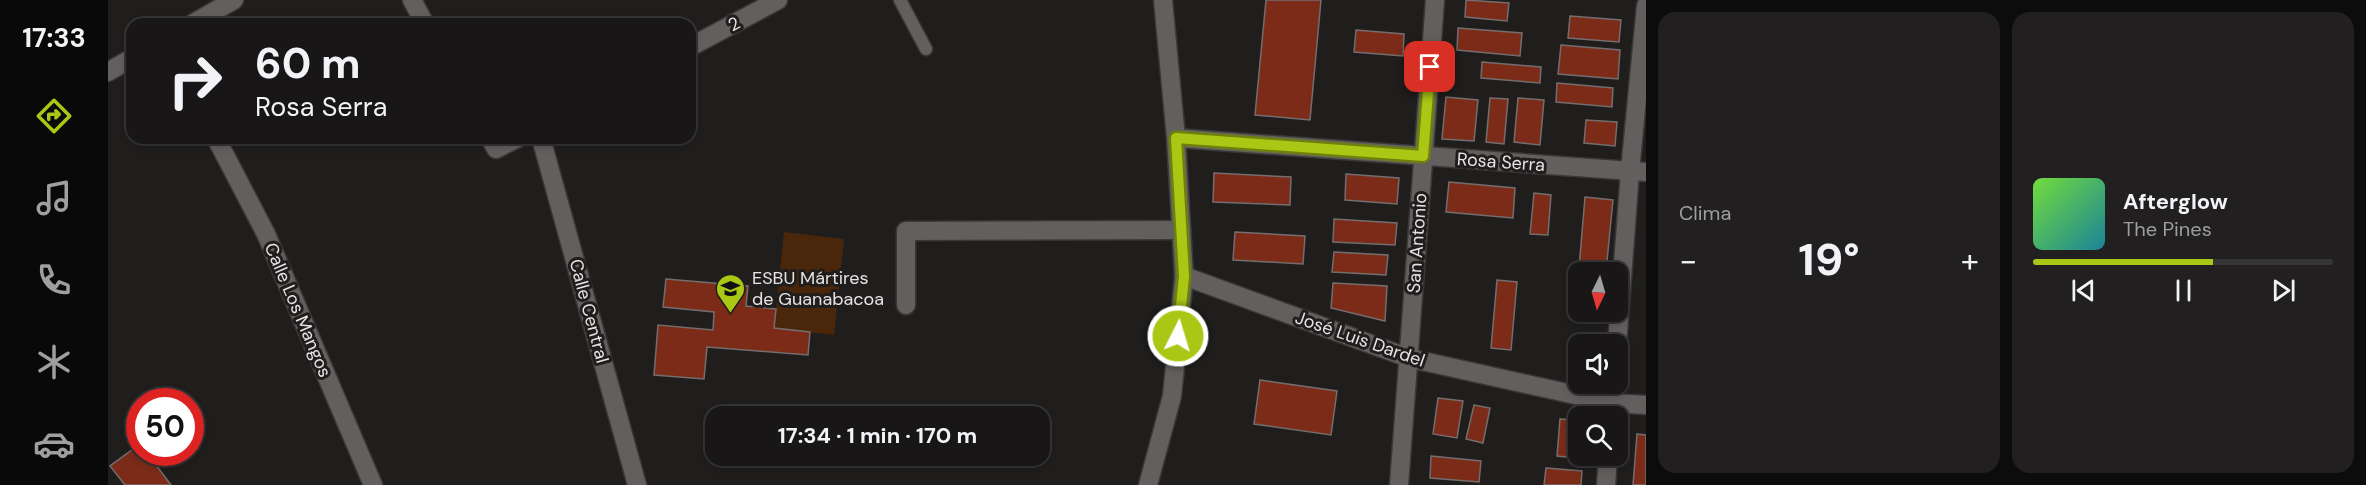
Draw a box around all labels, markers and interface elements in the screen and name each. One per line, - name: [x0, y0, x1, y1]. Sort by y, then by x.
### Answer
- street label: 2: [724, 11, 744, 37]
- text: 17:33: [22, 20, 86, 55]
- text: 60 m: [255, 36, 361, 91]
- pin: [1404, 41, 1455, 92]
- icon: right: [156, 42, 234, 120]
- icon: arrive: [1413, 50, 1446, 83]
- text: Rosa Serra: [255, 89, 387, 124]
- icon: directions: [33, 95, 75, 137]
- street label: Rosa Serra: [1456, 147, 1546, 177]
- icon: music: [33, 177, 75, 219]
- text: Afterglow: [2123, 187, 2228, 216]
- street label: San Antonio: [1402, 192, 1432, 294]
- text: Clima: [1679, 200, 1731, 226]
- text: The Pines: [2123, 216, 2212, 242]
- text: 19°: [1798, 230, 1860, 289]
- street label: Calle Los Mangos: [259, 239, 337, 381]
- text: −: [1679, 239, 1697, 282]
- text: +: [1961, 239, 1979, 282]
- street label: Calle Central: [564, 256, 614, 366]
- icon: phone: [33, 259, 75, 301]
- north arrow: [1568, 262, 1628, 322]
- map controls: [1568, 262, 1628, 466]
- place label: ESBU Mártires de Guanabacoa: [752, 266, 884, 311]
- school or university icon: ESBU Mártires de Guanabacoa: [715, 272, 747, 314]
- icon: previous: [2067, 274, 2100, 307]
- icon: pause: [2167, 274, 2200, 307]
- icon: next: [2267, 274, 2300, 307]
- position arrow: [1146, 304, 1210, 368]
- street label: José Luis Dardel: [1292, 306, 1428, 372]
- button: sound: [1568, 334, 1628, 394]
- icon: climate: [33, 341, 75, 383]
- speed limit sign: 50: [126, 388, 204, 466]
- button: search: [1568, 406, 1628, 466]
- text: 17:34 · 1 min · 170 m: [778, 421, 977, 450]
- icon: car: [33, 423, 75, 465]

